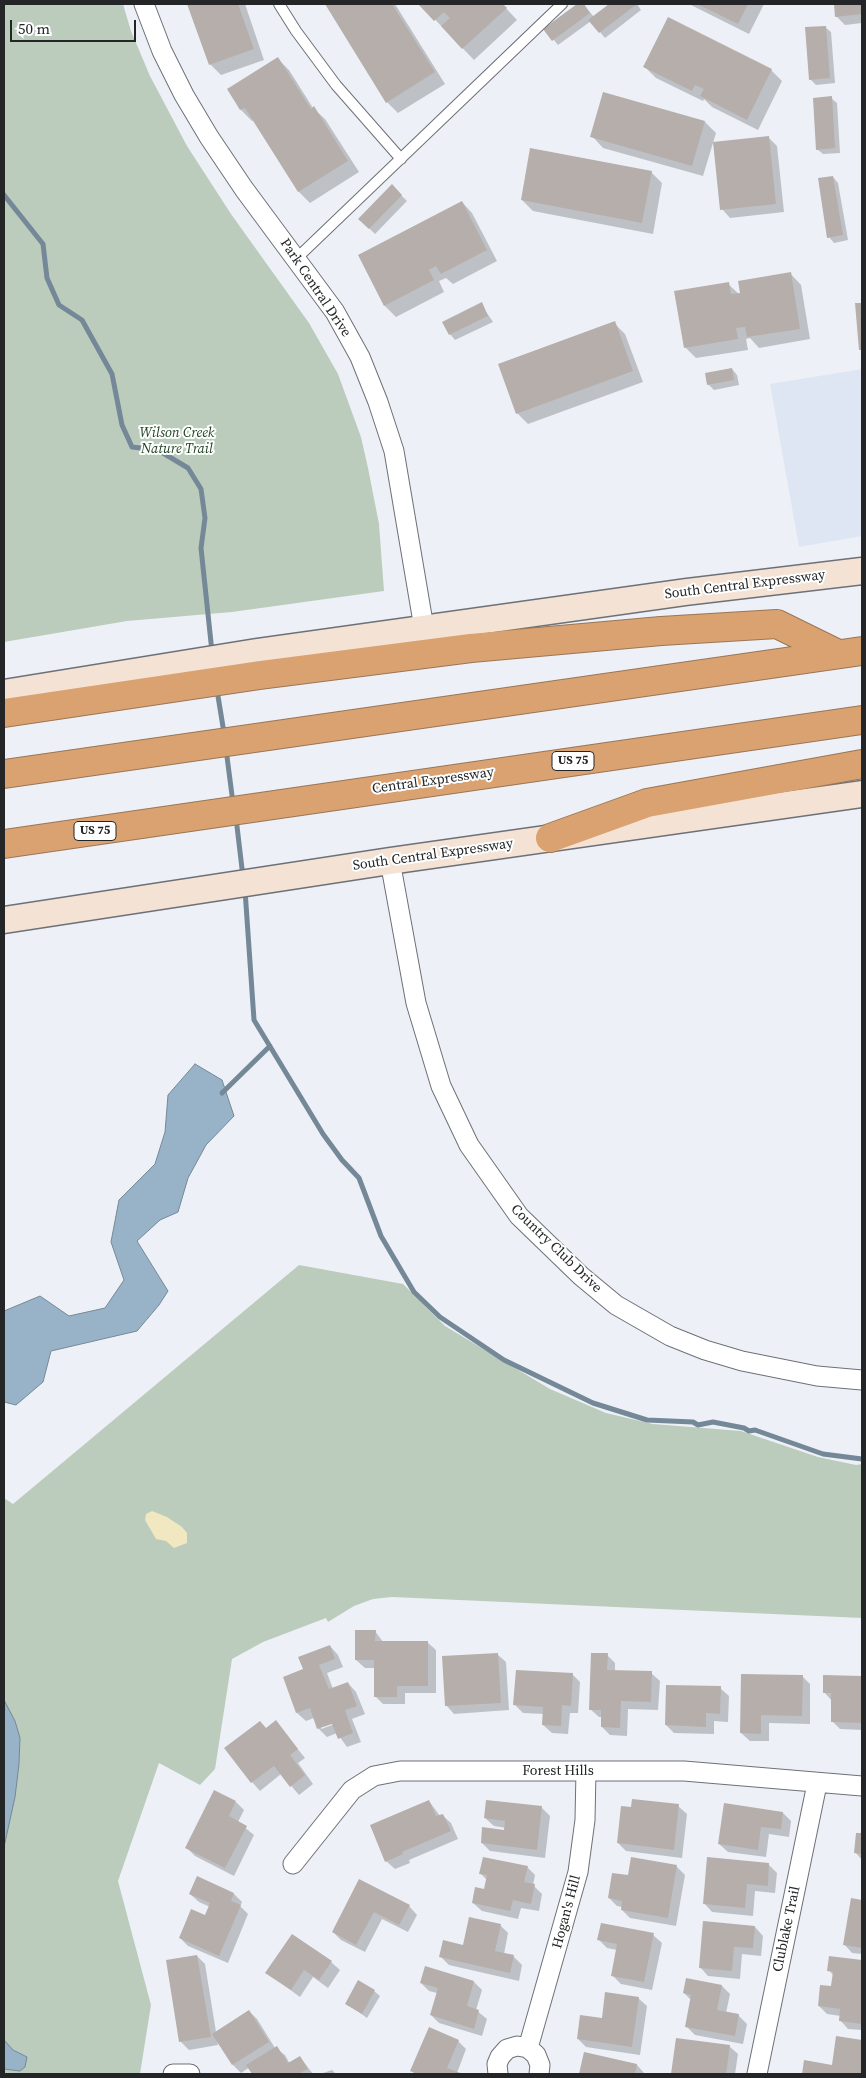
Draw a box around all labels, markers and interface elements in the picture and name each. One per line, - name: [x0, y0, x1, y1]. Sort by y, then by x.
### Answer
- scale bar: [12, 10, 139, 42]
- text: 50 m: [18, 18, 50, 39]
- street label: Park Central Drive: [276, 236, 354, 340]
- park label: Wilson Creek Nature Trail: [140, 425, 214, 458]
- street label: South Central Expressway: [664, 567, 826, 603]
- road number: US 75: [552, 751, 594, 770]
- street label: Central Expressway: [371, 764, 495, 798]
- road number: US 75: [74, 821, 116, 840]
- street label: South Central Expressway: [352, 835, 514, 875]
- street label: Country Club Drive: [507, 1201, 605, 1297]
- street label: Forest Hills: [522, 1763, 594, 1779]
- street label: Hogan's Hill: [549, 1873, 585, 1951]
- street label: Clublake Trail: [770, 1885, 804, 1973]

